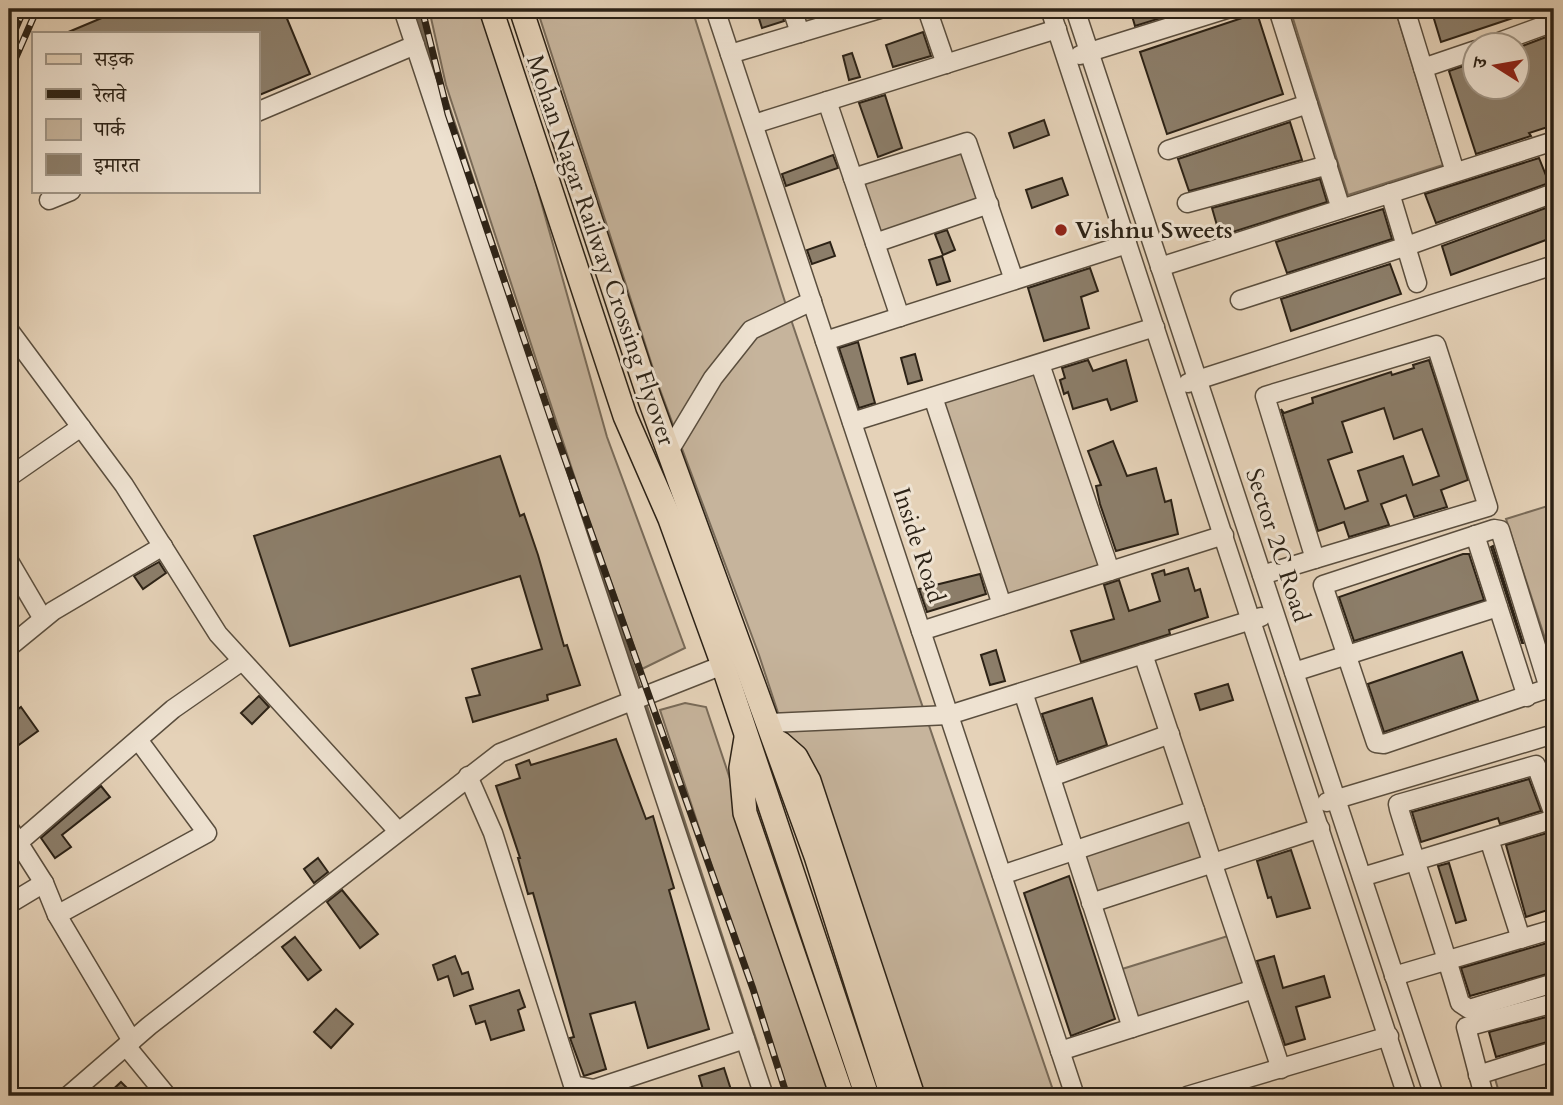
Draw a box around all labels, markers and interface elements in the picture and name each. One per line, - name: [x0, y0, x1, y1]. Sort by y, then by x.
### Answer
- legend: [32, 32, 259, 192]
- north arrow: [1462, 32, 1532, 102]
- text: सड़क: [93, 45, 134, 74]
- street label: Mohan Nagar Railway Crossing Flyover: [518, 50, 683, 450]
- text: उ: [1466, 54, 1494, 72]
- text: रेलवे: [91, 81, 128, 110]
- text: पार्क: [93, 115, 126, 144]
- text: इमारत: [93, 151, 141, 180]
- place label: Vishnu Sweets: [1075, 214, 1233, 247]
- marker: Vishnu Sweets: [1053, 222, 1069, 238]
- street label: Sector 2C Road: [1237, 464, 1318, 626]
- street label: Inside Road: [884, 483, 953, 607]

